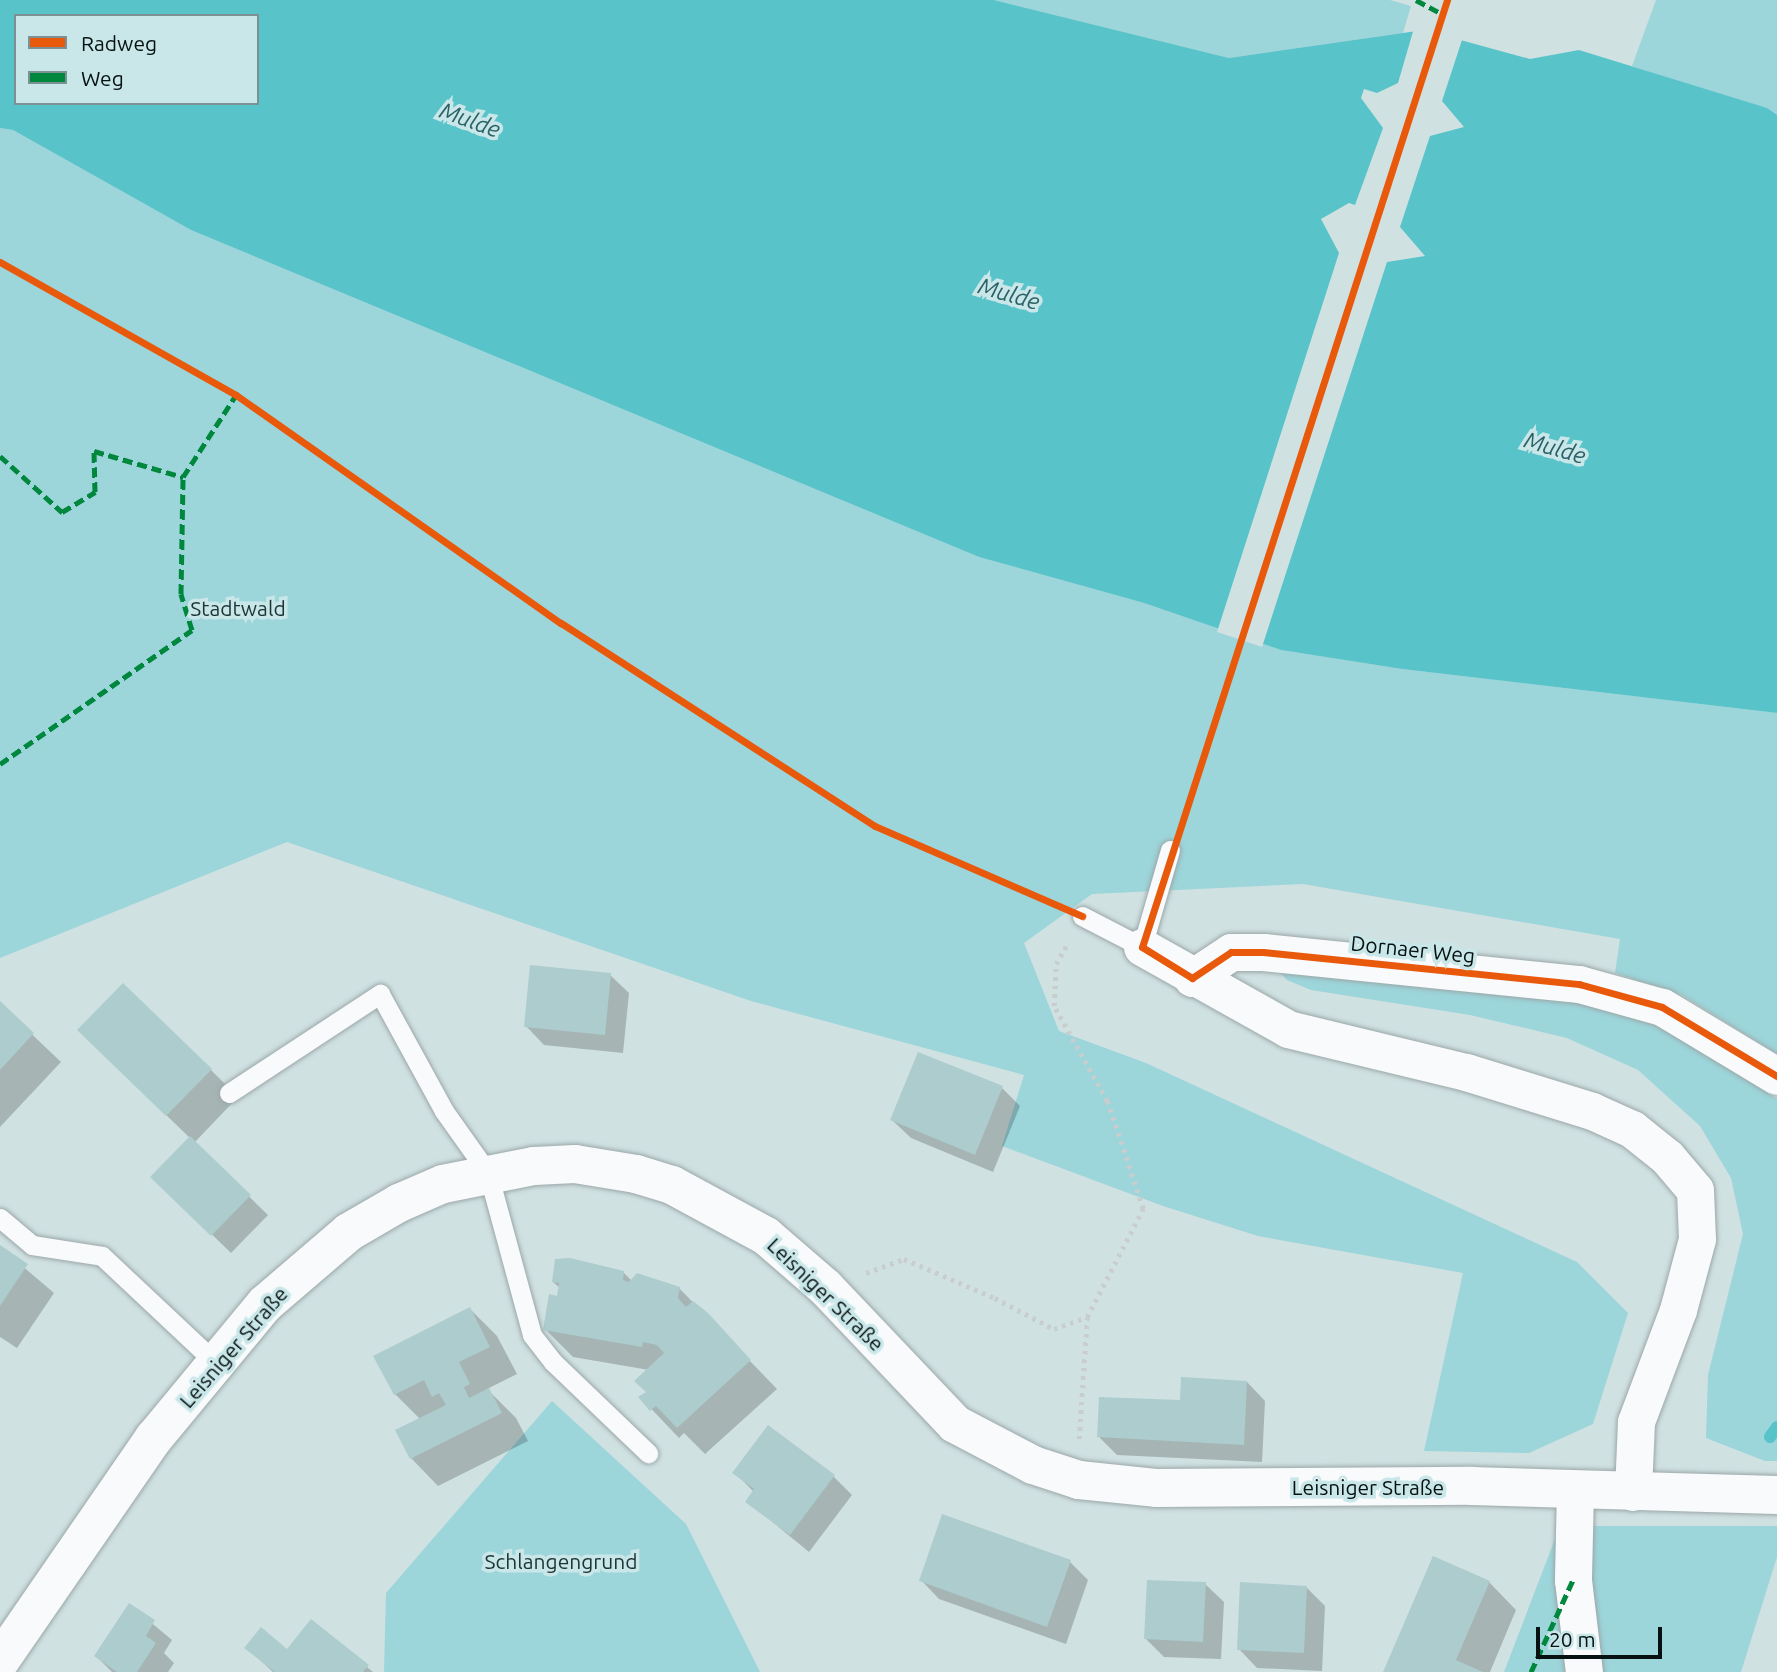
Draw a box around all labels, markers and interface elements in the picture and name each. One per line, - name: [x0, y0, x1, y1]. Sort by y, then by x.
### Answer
- legend: [14, 14, 259, 105]
- text: Radweg: [81, 31, 157, 55]
- text: Weg: [81, 66, 124, 90]
- water label: Mulde: [436, 96, 504, 144]
- water label: Mulde: [975, 272, 1043, 316]
- water label: Mulde: [1521, 426, 1589, 470]
- park label: Stadtwald: [190, 595, 286, 621]
- street label: Dornaer Weg: [1350, 930, 1476, 968]
- street label: Leisniger Straße: [762, 1232, 890, 1356]
- street label: Leisniger Straße: [174, 1281, 292, 1413]
- street label: Leisniger Straße: [1292, 1474, 1444, 1500]
- park label: Schlangengrund: [484, 1548, 638, 1574]
- scale bar: [1539, 1612, 1665, 1656]
- text: 20 m: [1549, 1627, 1596, 1651]

